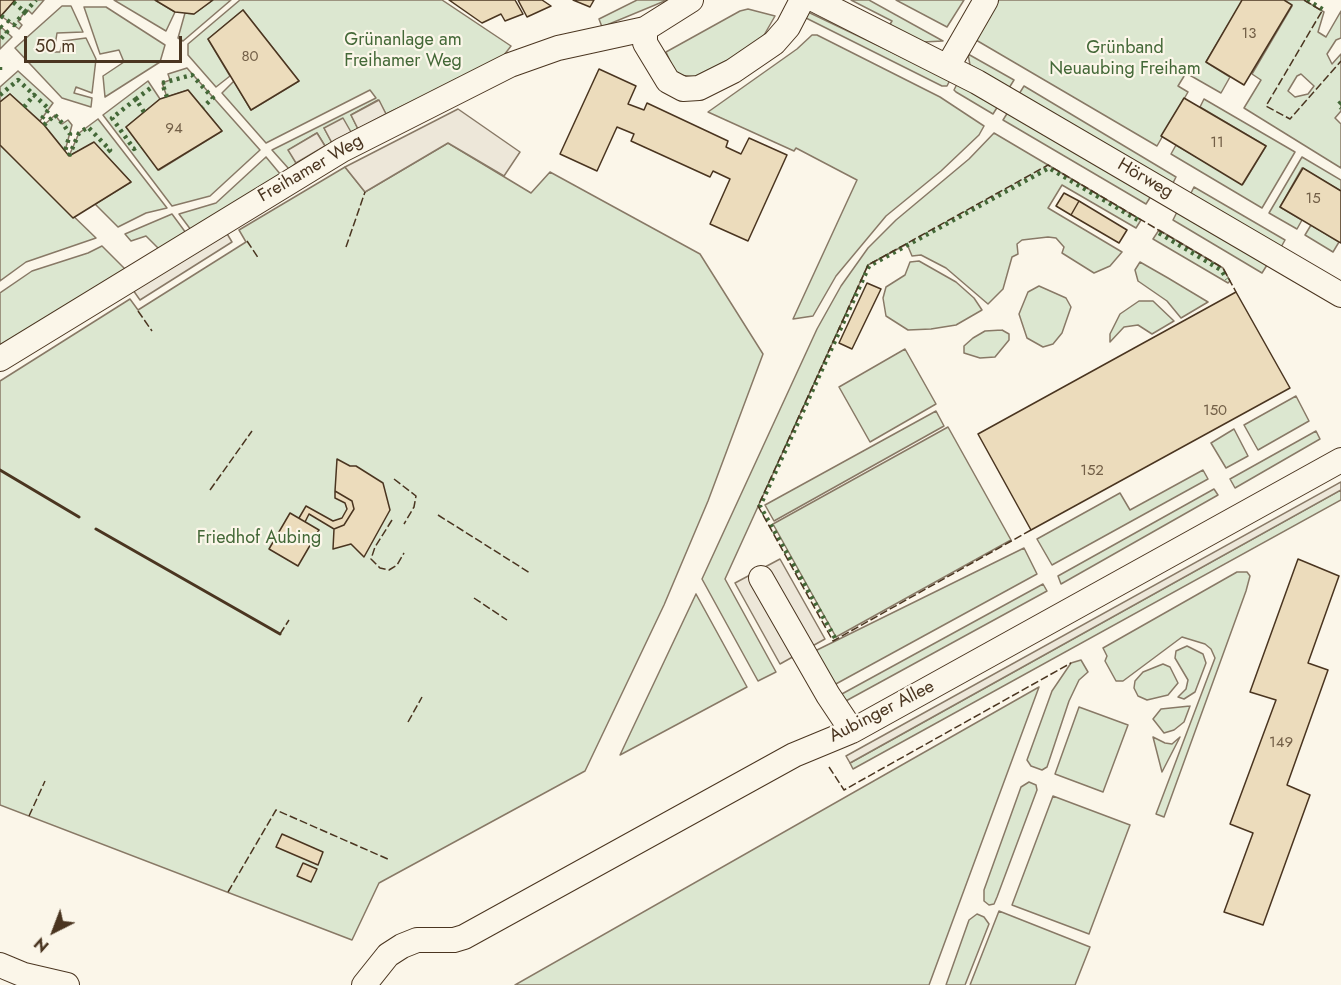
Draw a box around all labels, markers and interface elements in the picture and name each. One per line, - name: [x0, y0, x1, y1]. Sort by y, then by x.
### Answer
- scale bar: [27, 24, 184, 62]
- house number: 13: [1242, 25, 1256, 43]
- park label: Grünanlage am Freihamer Weg: [344, 30, 462, 72]
- text: 50 m: [35, 33, 75, 59]
- park label: Grünband Neuaubing Freiham: [1049, 38, 1201, 80]
- house number: 80: [241, 48, 259, 66]
- house number: 94: [165, 120, 183, 138]
- street label: Freihamer Weg: [255, 130, 367, 208]
- house number: 11: [1210, 134, 1224, 152]
- street label: Hörweg: [1113, 154, 1177, 204]
- house number: 15: [1305, 190, 1321, 208]
- house number: 150: [1203, 402, 1227, 420]
- house number: 152: [1080, 462, 1104, 480]
- park label: Friedhof Aubing: [197, 528, 321, 550]
- street label: Aubinger Allee: [826, 676, 938, 748]
- house number: 149: [1269, 734, 1293, 752]
- north arrow: [24, 901, 84, 961]
- text: N: [29, 932, 54, 958]

